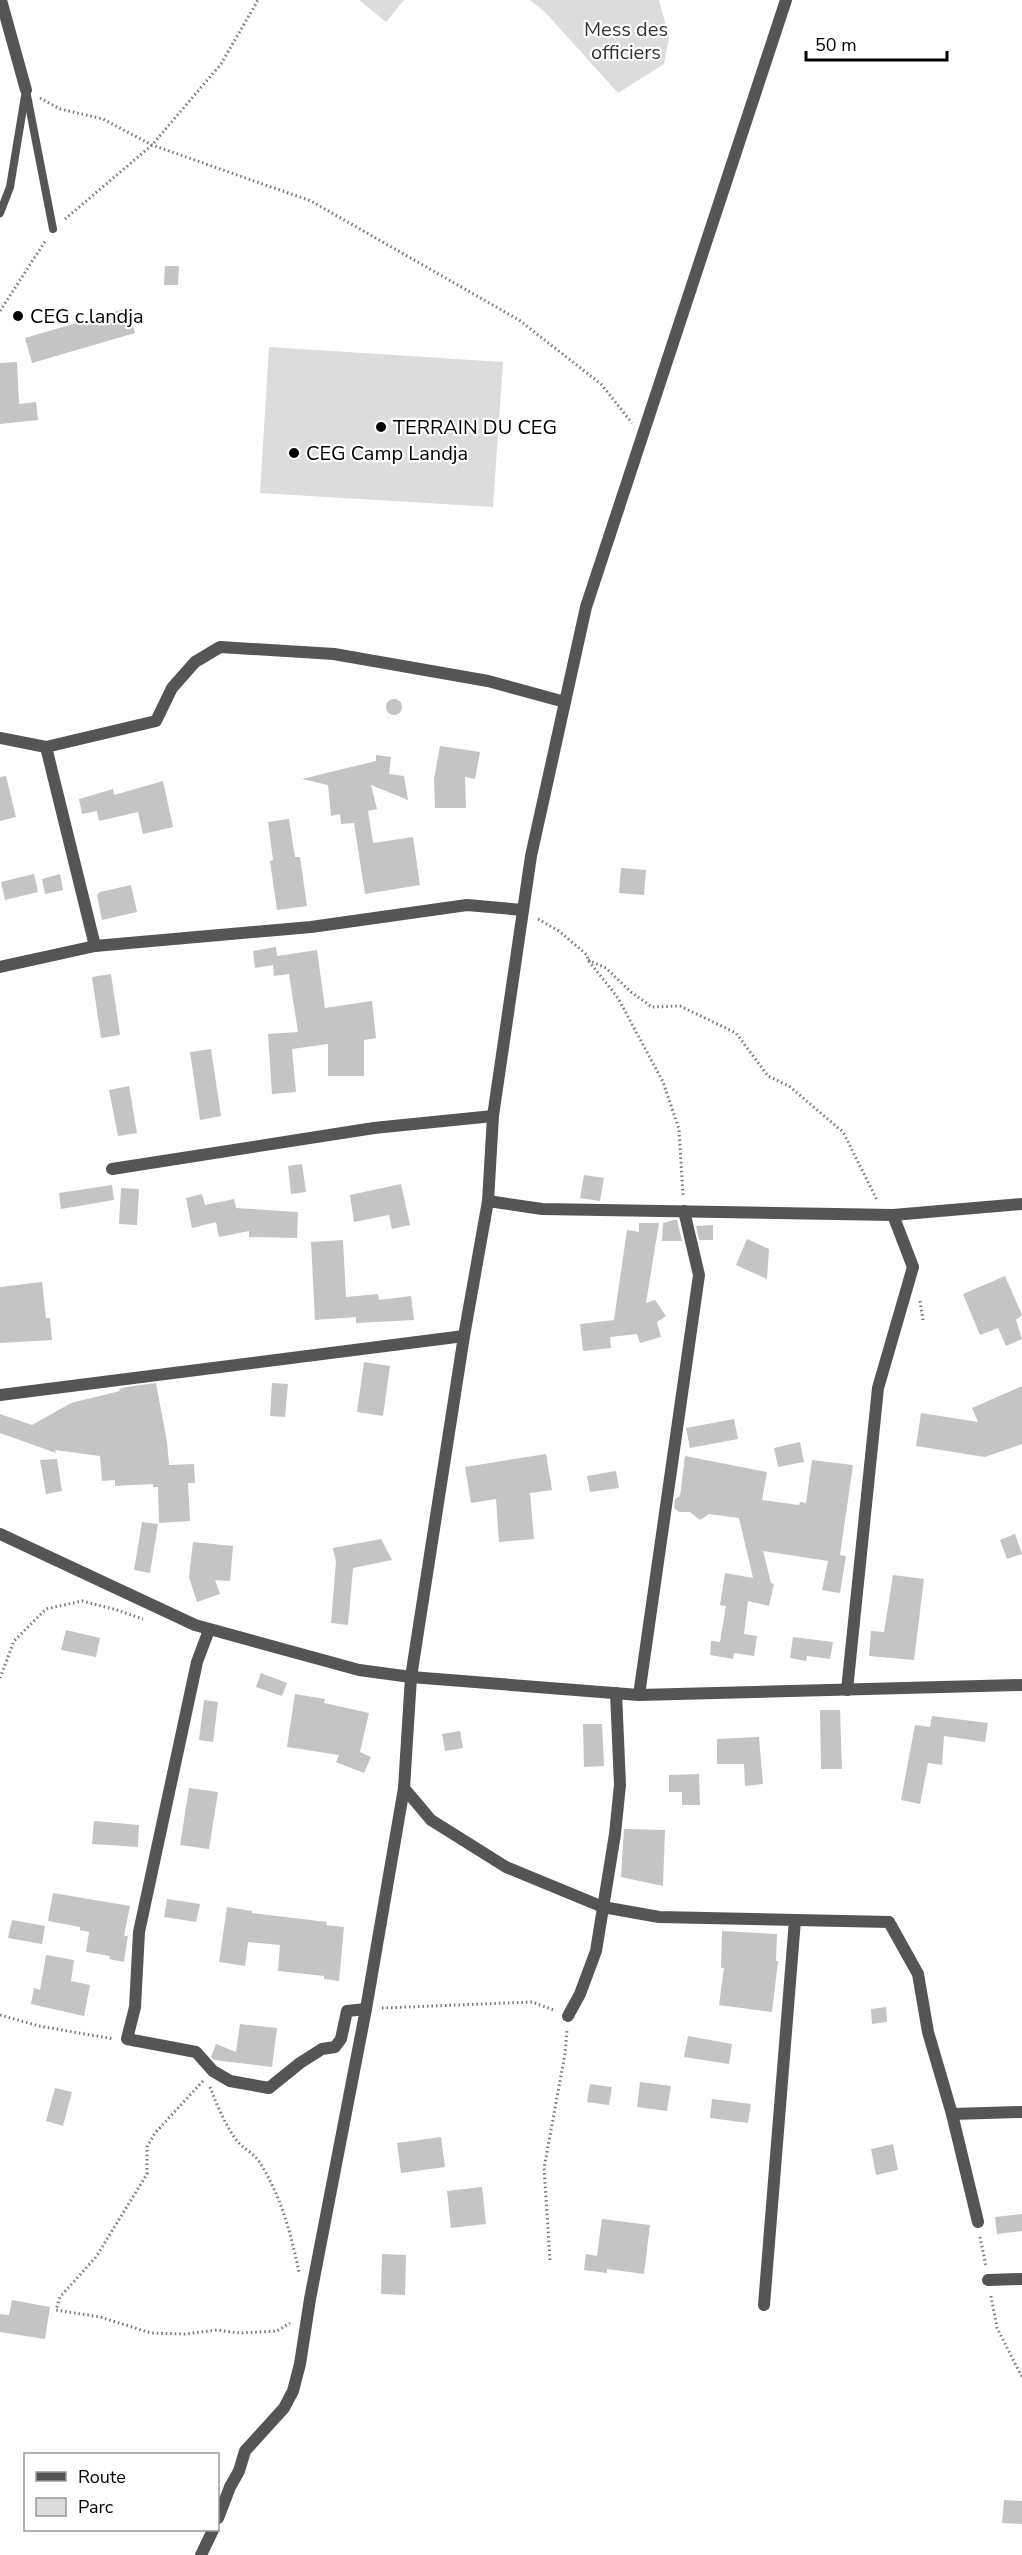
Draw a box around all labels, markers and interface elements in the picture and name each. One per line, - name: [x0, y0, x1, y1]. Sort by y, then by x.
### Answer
- park label: Mess des officiers: [584, 16, 668, 66]
- scale bar: [806, 24, 947, 62]
- text: 50 m: [815, 33, 857, 57]
- place label: CEG c.landja: [30, 303, 144, 330]
- marker: CEG c.landja: [11, 309, 25, 323]
- place label: TERRAIN DU CEG: [393, 414, 557, 441]
- marker: TERRAIN DU CEG: [374, 420, 388, 434]
- place label: CEG Camp Landja: [306, 440, 468, 467]
- marker: CEG Camp Landja: [287, 446, 301, 460]
- legend: [24, 2453, 219, 2531]
- text: Route: [78, 2465, 126, 2489]
- text: Parc: [78, 2495, 113, 2519]

